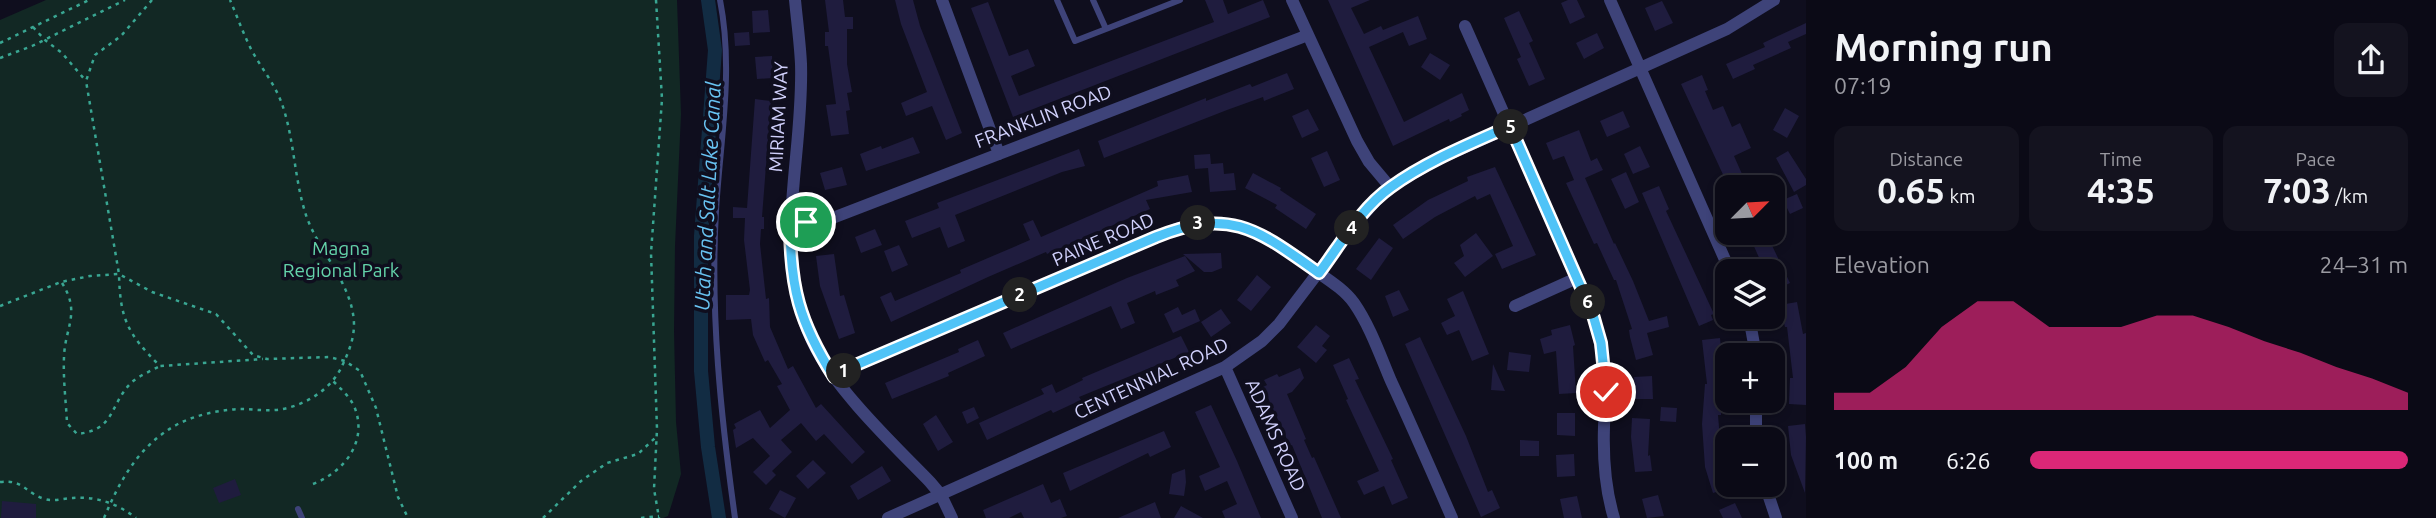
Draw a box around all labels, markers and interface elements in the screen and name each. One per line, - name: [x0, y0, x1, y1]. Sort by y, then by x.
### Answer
- button: share: [2334, 23, 2408, 97]
- text: Morning run: [1834, 26, 2053, 68]
- street label: MIRIAM WAY: [764, 61, 792, 173]
- text: 07:19: [1834, 73, 1892, 98]
- water label: Utah and Salt Lake Canal: [689, 80, 725, 311]
- street label: FRANKLIN ROAD: [972, 80, 1114, 152]
- pin: 5: [1494, 110, 1528, 144]
- text: 5: [1505, 115, 1516, 137]
- text: Distance: [1890, 148, 1963, 170]
- text: Time: [2100, 148, 2142, 170]
- text: Pace: [2296, 148, 2336, 170]
- text: 0.65: [1877, 170, 1945, 210]
- text: 4:35: [2087, 170, 2155, 210]
- text: 7:03: [2263, 170, 2331, 210]
- north arrow: [1715, 175, 1785, 245]
- map controls: [1715, 175, 1785, 497]
- text: km: [1945, 185, 1975, 207]
- text: /km: [2331, 185, 2368, 207]
- pin: [776, 192, 836, 252]
- icon: arrive: [787, 203, 825, 241]
- pin: 3: [1180, 206, 1216, 241]
- street label: PAINE ROAD: [1049, 208, 1157, 270]
- pin: 4: [1334, 210, 1370, 246]
- text: 3: [1192, 211, 1203, 233]
- text: 4: [1346, 216, 1357, 238]
- park label: Magna Regional Park: [283, 237, 400, 281]
- text: Elevation: [1834, 252, 1930, 277]
- text: 24–31 m: [2320, 252, 2408, 277]
- button: layers: [1715, 259, 1785, 329]
- pin: 2: [1002, 278, 1038, 312]
- text: 2: [1014, 283, 1025, 305]
- pin: 6: [1570, 284, 1606, 320]
- text: 6: [1582, 290, 1593, 312]
- street label: CENTENNIAL ROAD: [1070, 333, 1232, 423]
- button: +: [1715, 343, 1785, 413]
- pin: 1: [826, 354, 862, 388]
- text: 1: [838, 359, 849, 381]
- pin: [1576, 362, 1636, 422]
- icon: check: [1587, 373, 1625, 411]
- street label: ADAMS ROAD: [1241, 375, 1311, 495]
- button: −: [1715, 427, 1785, 497]
- text: 100 m: [1834, 448, 1898, 473]
- text: 6:26: [1946, 448, 1991, 473]

